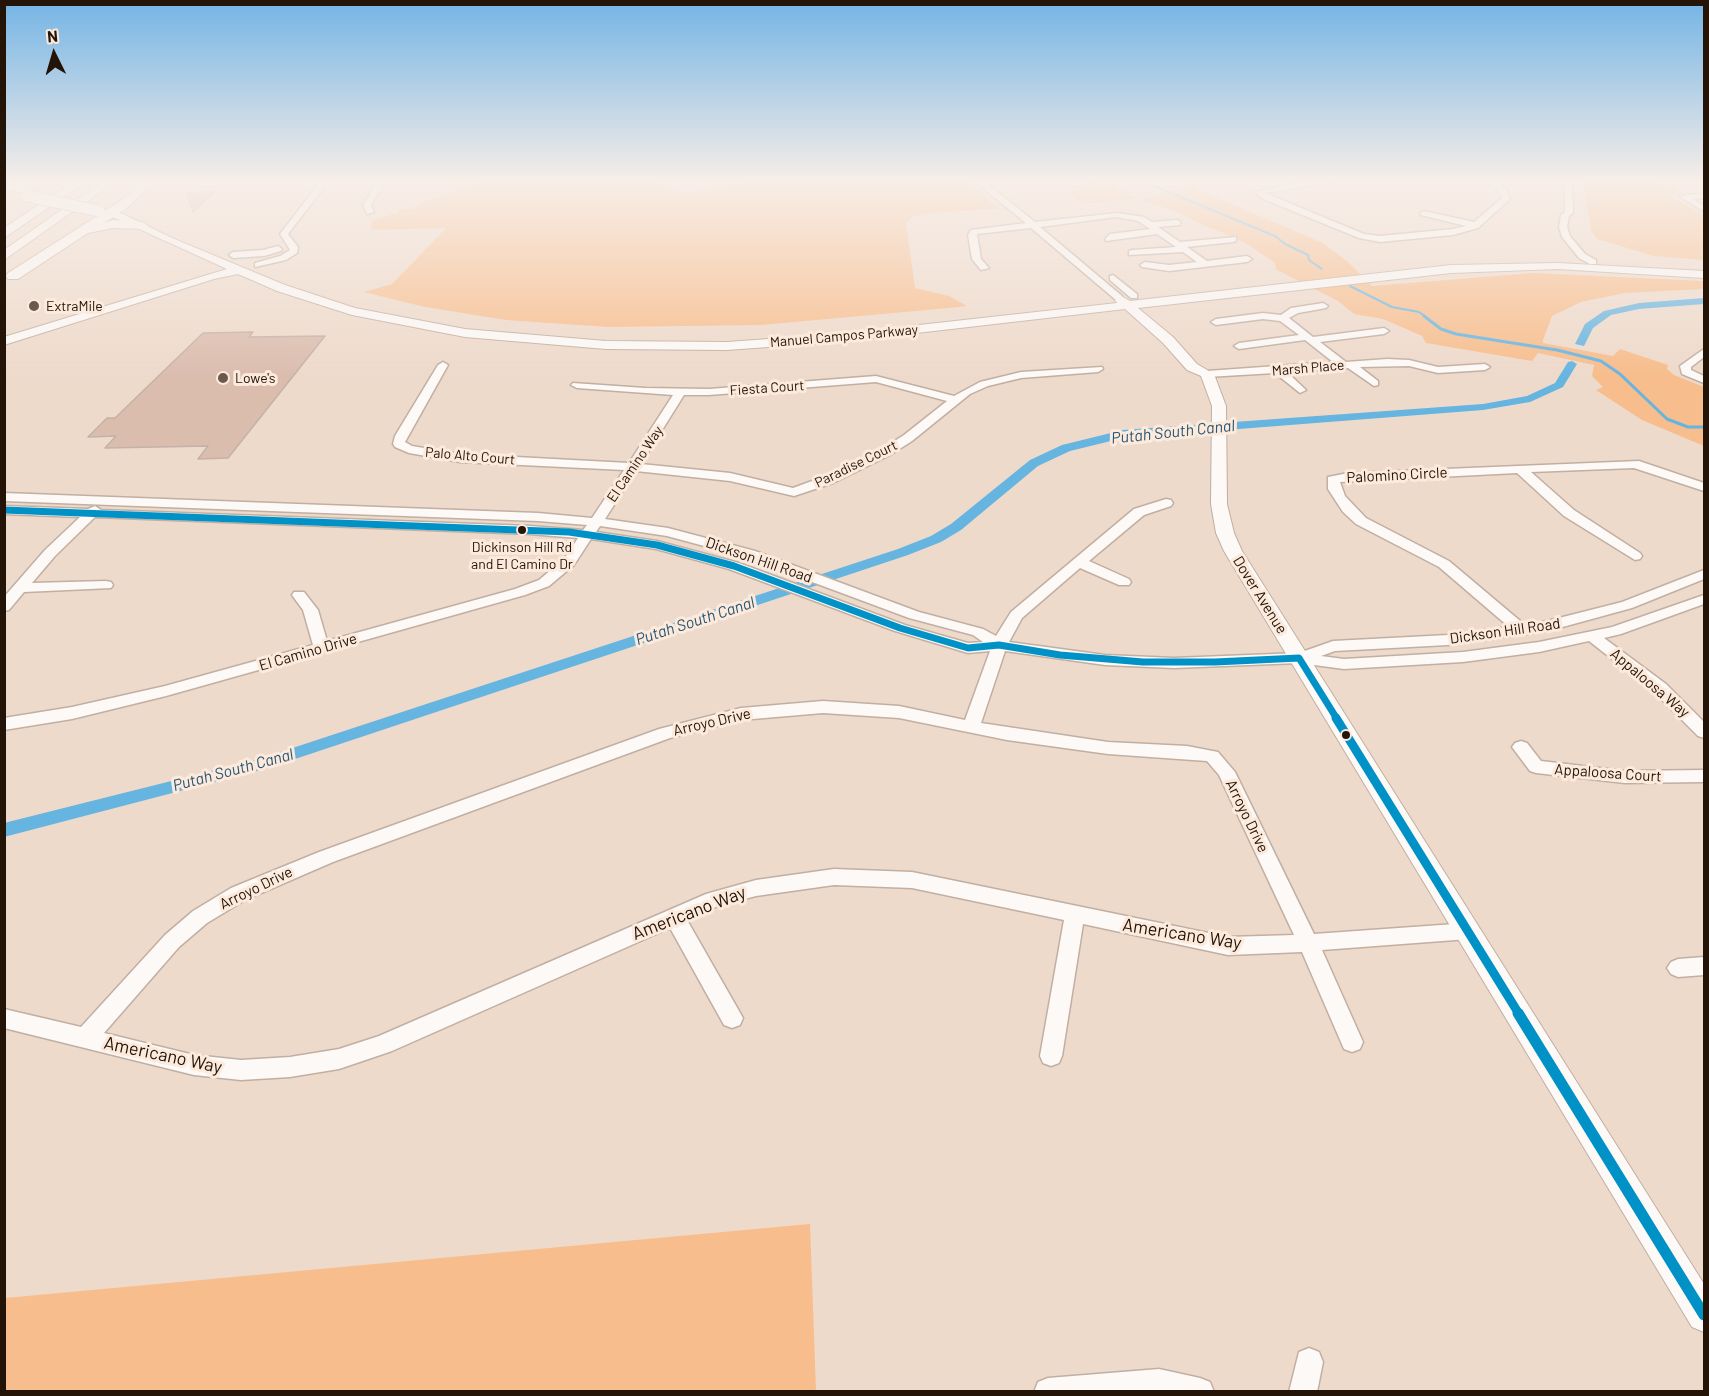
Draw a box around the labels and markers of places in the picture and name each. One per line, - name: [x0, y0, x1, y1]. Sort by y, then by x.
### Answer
- place label: ExtraMile: [46, 298, 103, 314]
- marker: ExtraMile: [27, 299, 41, 313]
- place label: Lowe's: [235, 370, 276, 386]
- marker: Lowe's: [216, 371, 230, 385]
- marker: Dickinson Hill Rd and El Camino Dr: [516, 524, 528, 536]
- place label: Dickinson Hill Rd and El Camino Dr: [471, 539, 573, 572]
- unlabelled marker: [1340, 729, 1352, 741]

